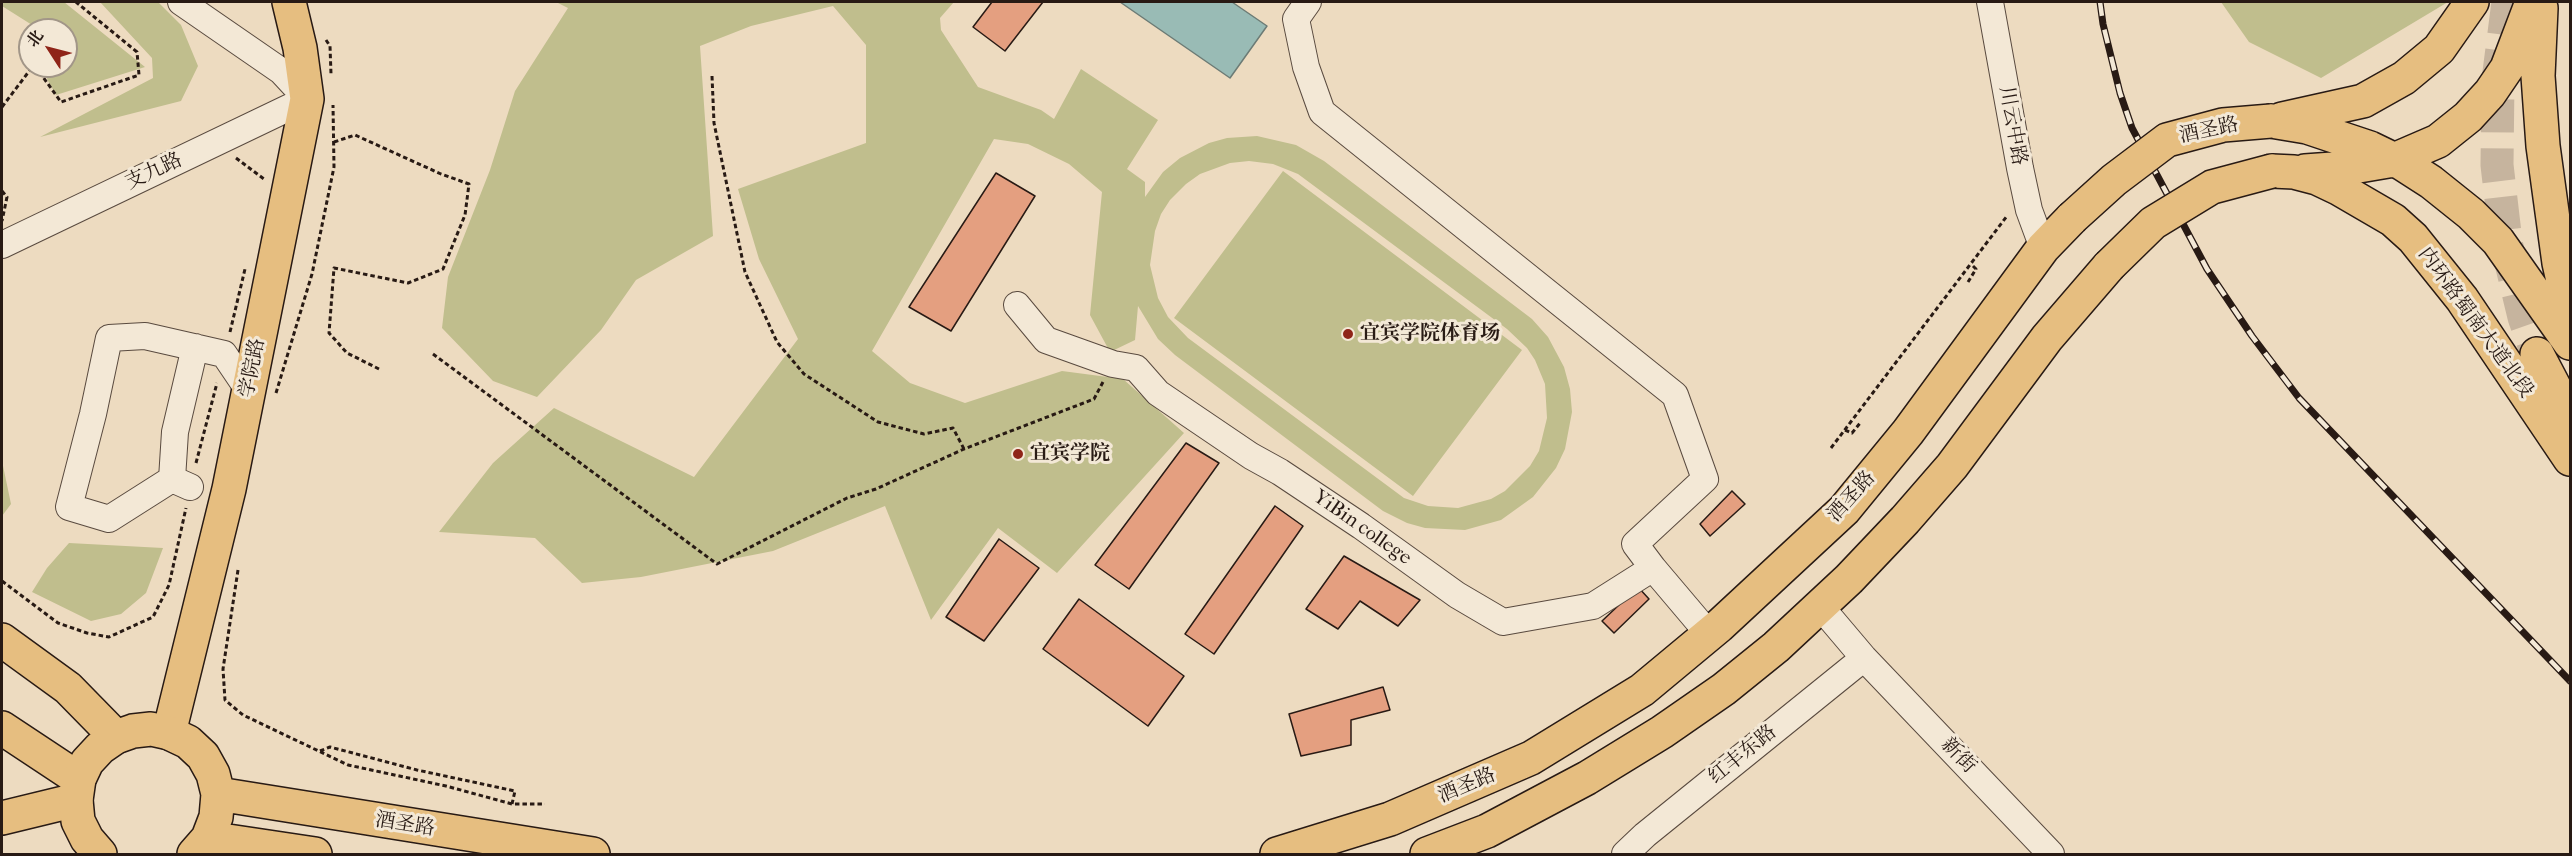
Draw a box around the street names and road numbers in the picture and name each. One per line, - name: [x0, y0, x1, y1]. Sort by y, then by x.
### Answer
- street label: 川云中路: [1993, 85, 2031, 167]
- street label: 酒圣路: [2177, 113, 2241, 149]
- street label: 支九路: [122, 148, 186, 196]
- street label: 内环路蜀南大道北段: [2412, 243, 2538, 403]
- street label: 学院路: [235, 336, 271, 400]
- street label: 酒圣路: [1823, 467, 1881, 527]
- street label: YiBin college: [1308, 485, 1416, 571]
- street label: 红丰东路: [1704, 721, 1782, 789]
- street label: 新街: [1935, 733, 1981, 779]
- street label: 酒圣路: [1435, 763, 1499, 809]
- street label: 酒圣路: [373, 808, 437, 842]

